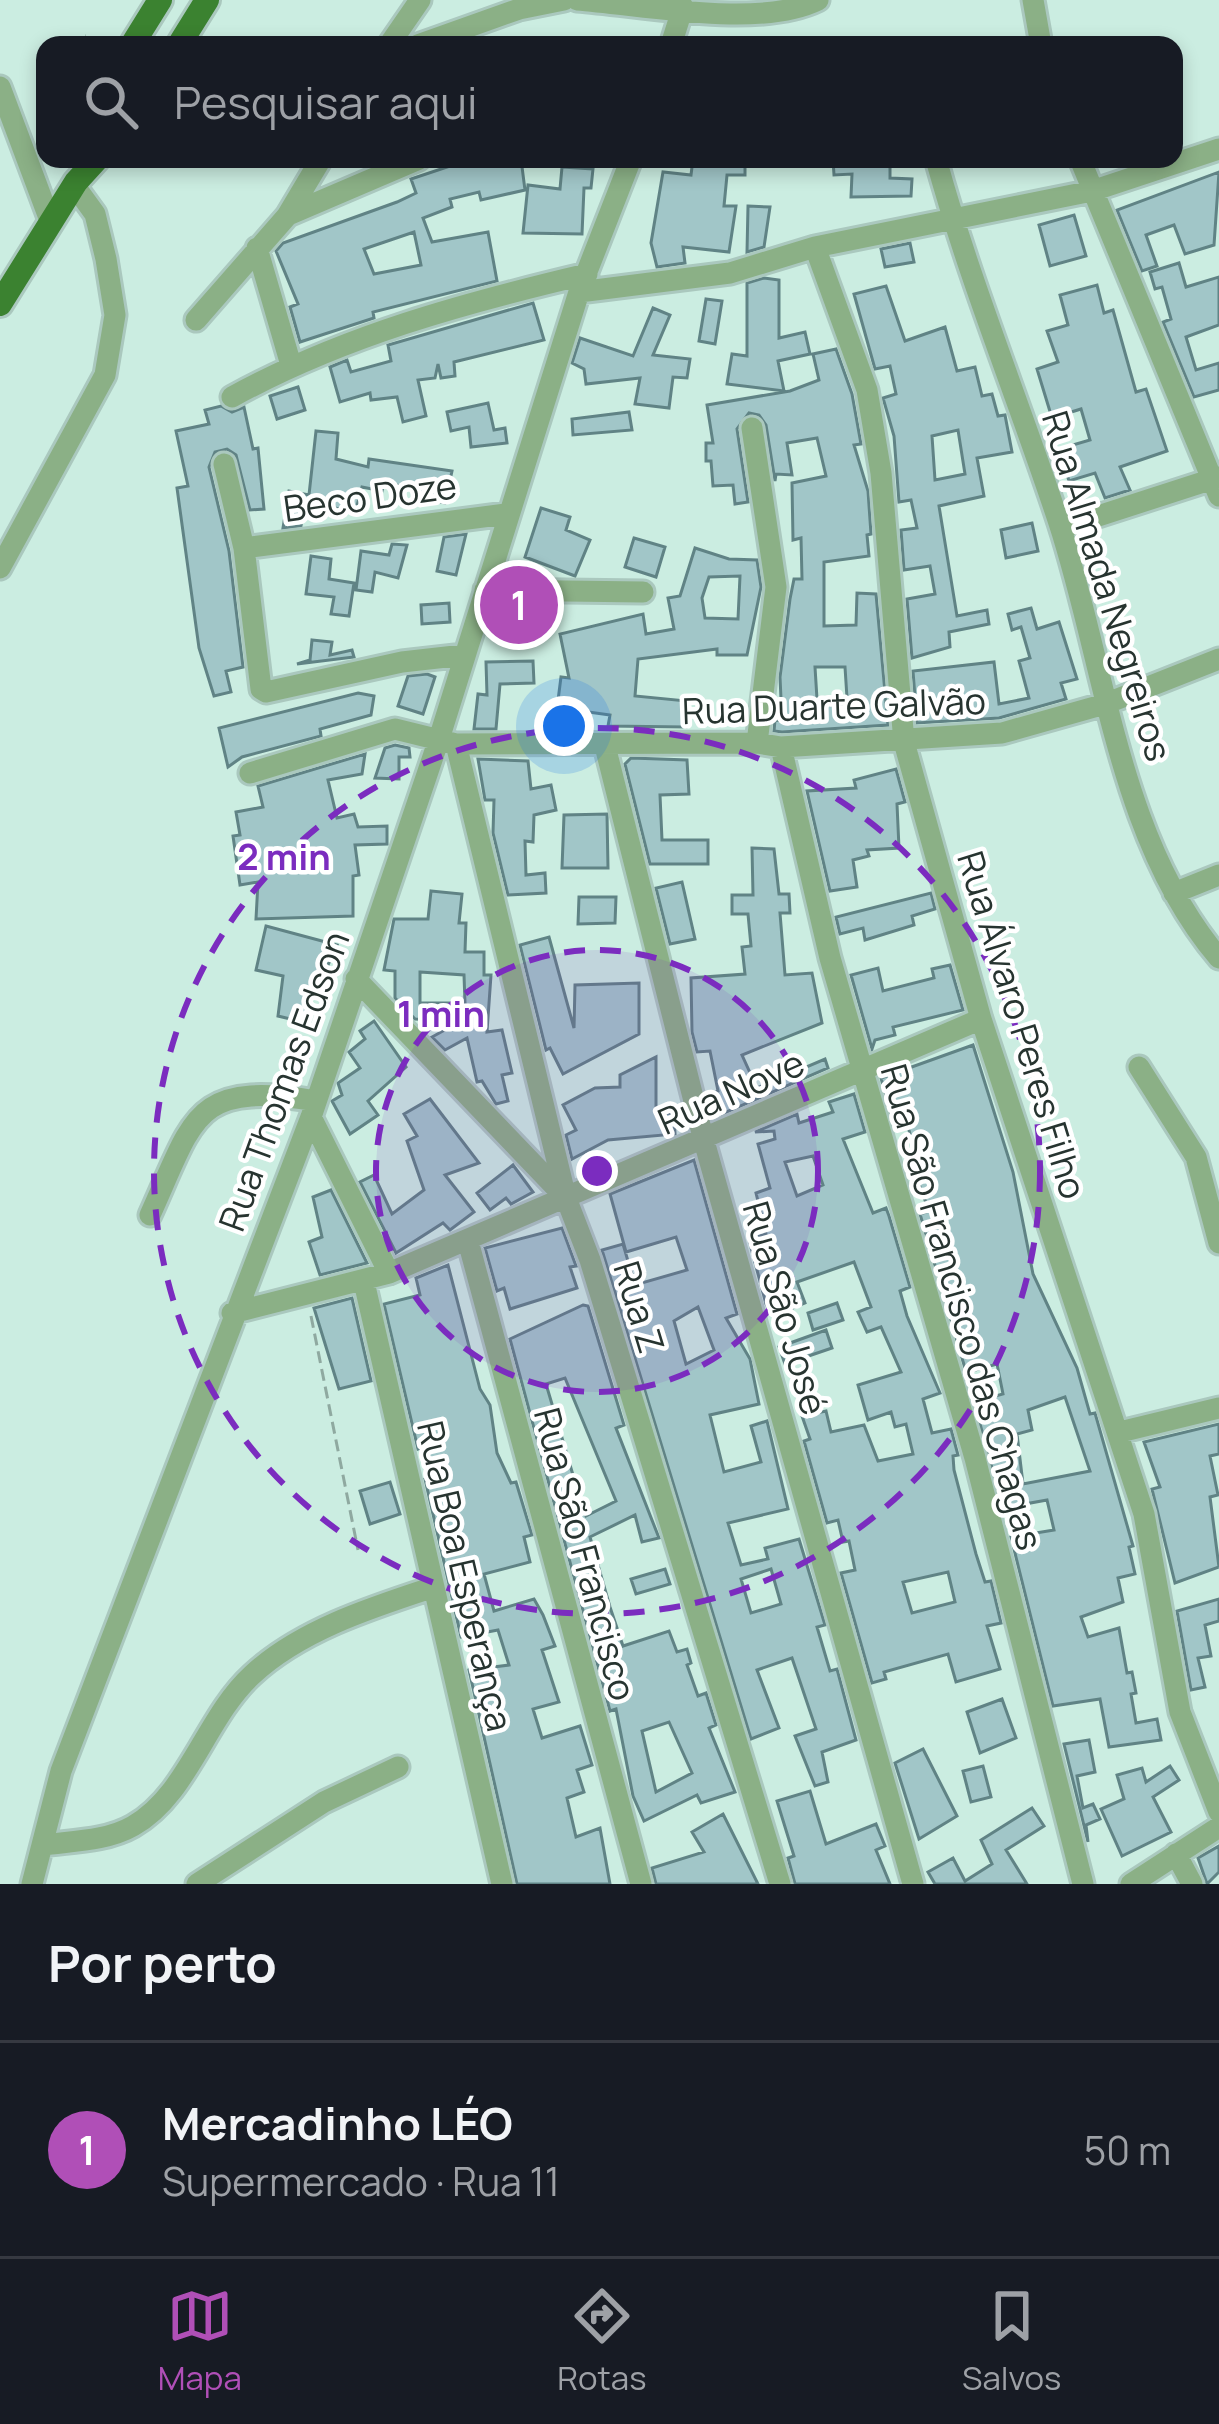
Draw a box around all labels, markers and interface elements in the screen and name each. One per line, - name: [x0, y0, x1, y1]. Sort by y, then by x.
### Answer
- search box: [36, 36, 1183, 168]
- icon: search: [78, 69, 144, 135]
- text: Pesquisar aqui: [174, 71, 478, 133]
- street label: Rua Almada Negreiros: [1031, 405, 1184, 767]
- street label: Beco Doze: [280, 460, 460, 533]
- pin: 1: [480, 560, 558, 650]
- street label: Rua Duarte Galvão: [681, 676, 987, 735]
- your location: [534, 696, 594, 756]
- text: 2 min: [237, 832, 331, 881]
- street label: Rua Álvaro Peres Filho: [946, 845, 1099, 1205]
- street label: Rua Thomas Edson: [207, 924, 361, 1237]
- text: 1 min: [397, 989, 485, 1038]
- street label: Rua Nove: [650, 1038, 812, 1145]
- street label: Rua São Francisco das Chagas: [870, 1058, 1055, 1555]
- centre of rings: [576, 1150, 618, 1192]
- street label: Rua São José: [732, 1196, 839, 1420]
- street label: Rua Z: [602, 1255, 677, 1359]
- street label: Rua São Francisco: [523, 1402, 648, 1706]
- street label: Rua Boa Esperança: [406, 1416, 525, 1736]
- text: Por perto: [48, 1928, 277, 1997]
- text: Mercadinho LÉO: [162, 2092, 513, 2154]
- text: 1: [78, 2123, 96, 2177]
- text: 50 m: [1084, 2123, 1171, 2177]
- text: Supermercado · Rua 11: [162, 2154, 560, 2208]
- tab: Mapa: [158, 2283, 242, 2400]
- tab: Rotas: [557, 2283, 646, 2400]
- tab: Salvos: [962, 2283, 1061, 2400]

